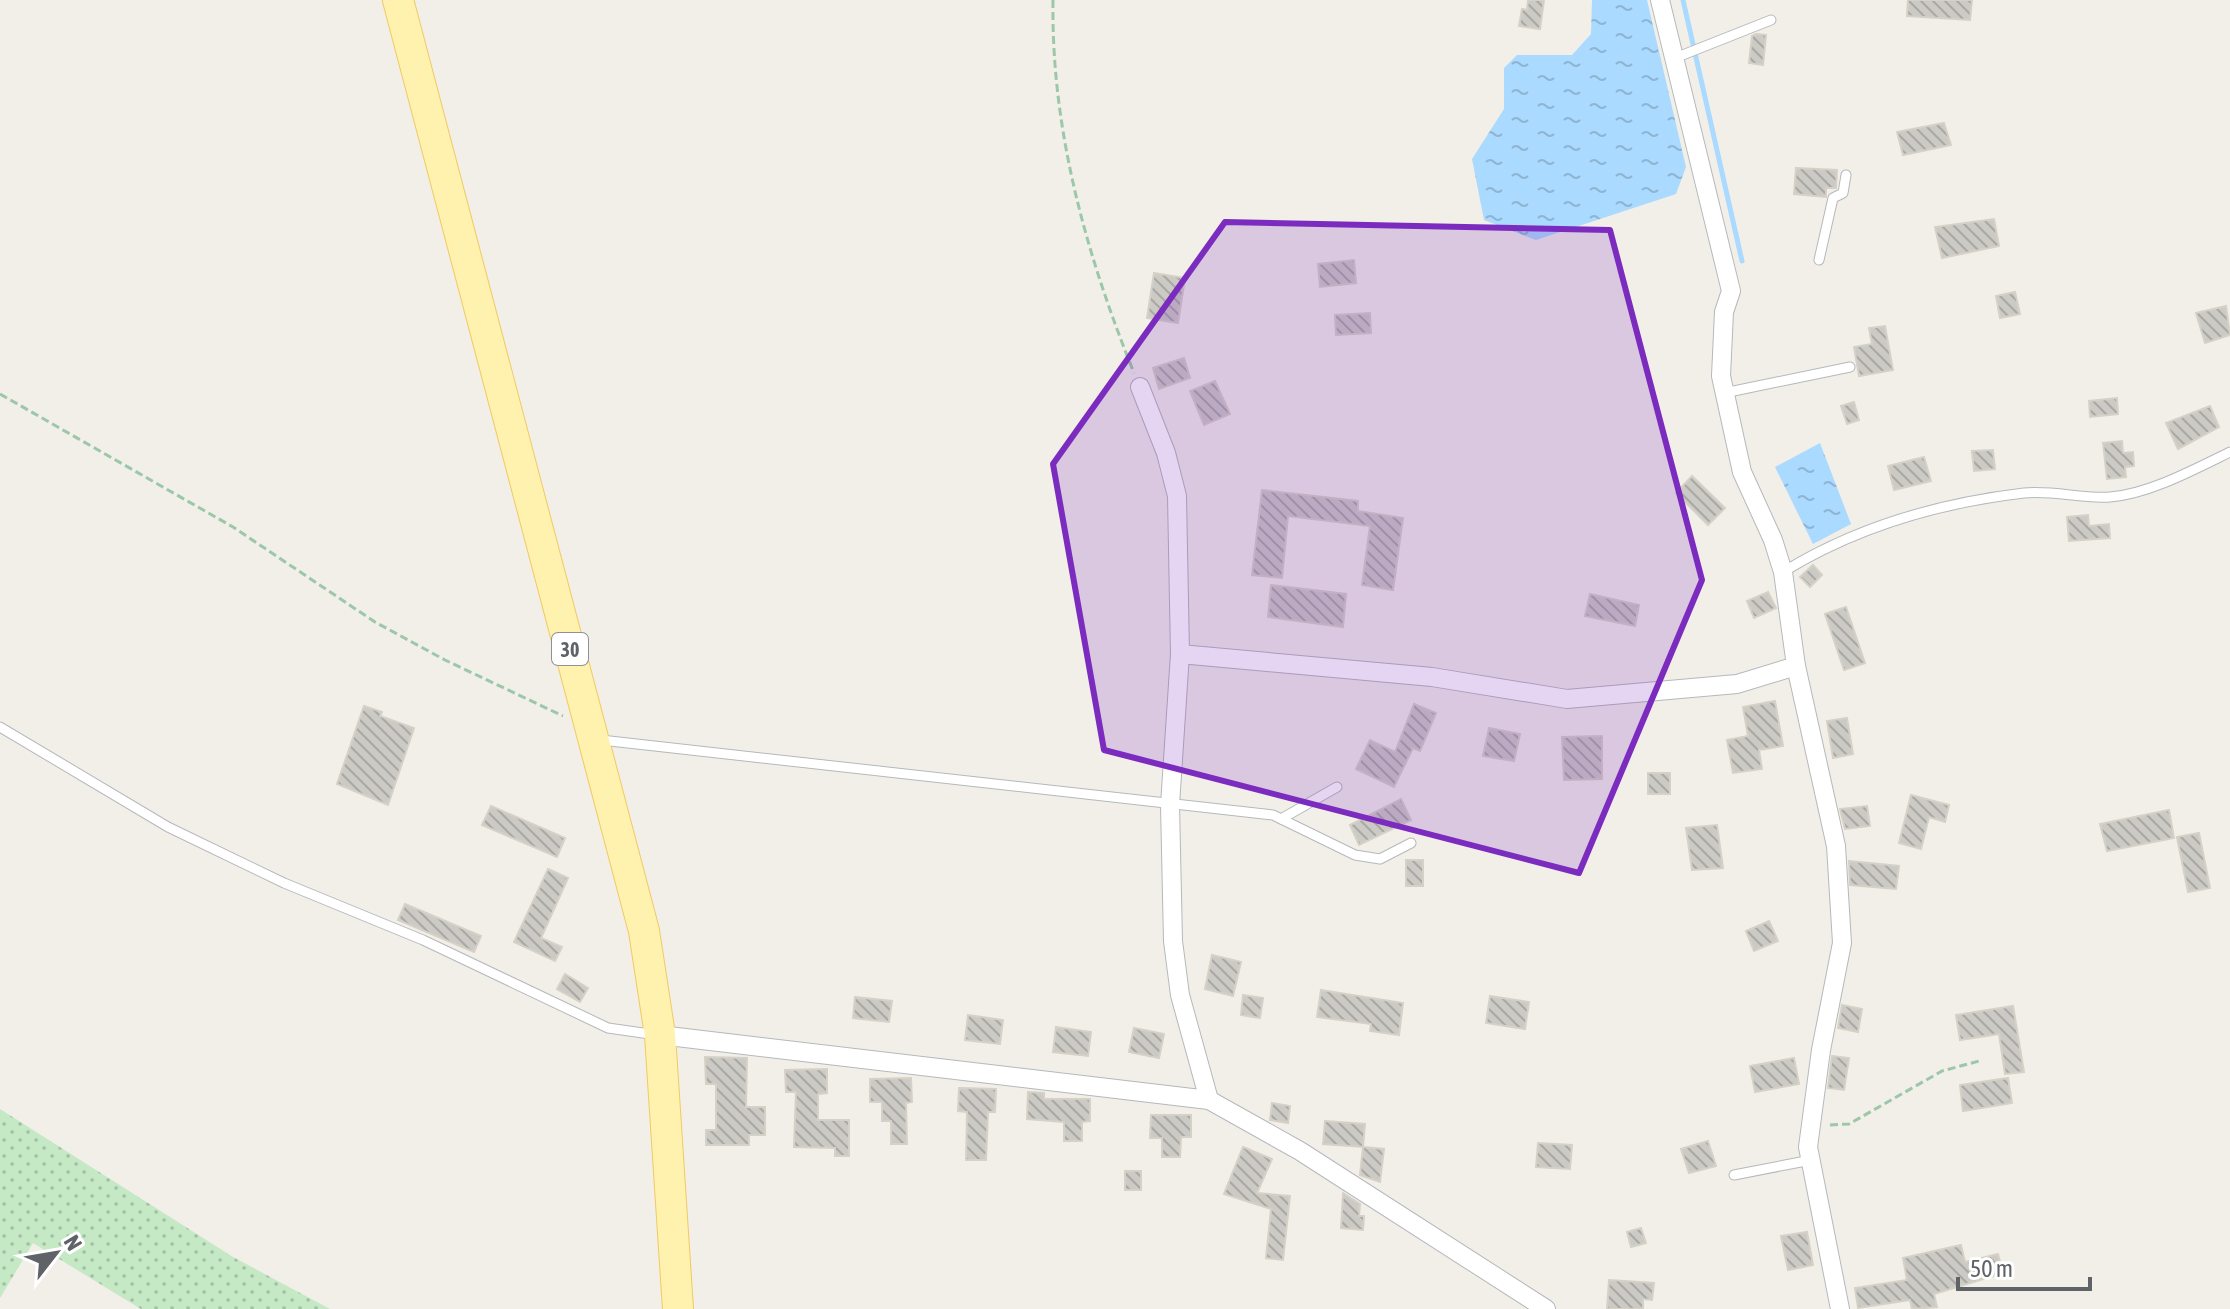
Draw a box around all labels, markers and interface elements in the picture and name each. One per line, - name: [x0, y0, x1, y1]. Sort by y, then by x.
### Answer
- road number: 30: [552, 633, 588, 665]
- north arrow: [16, 1213, 96, 1293]
- text: N: [59, 1230, 88, 1255]
- scale bar: [1958, 1241, 2090, 1291]
- text: 50 m: [1970, 1255, 2013, 1282]

